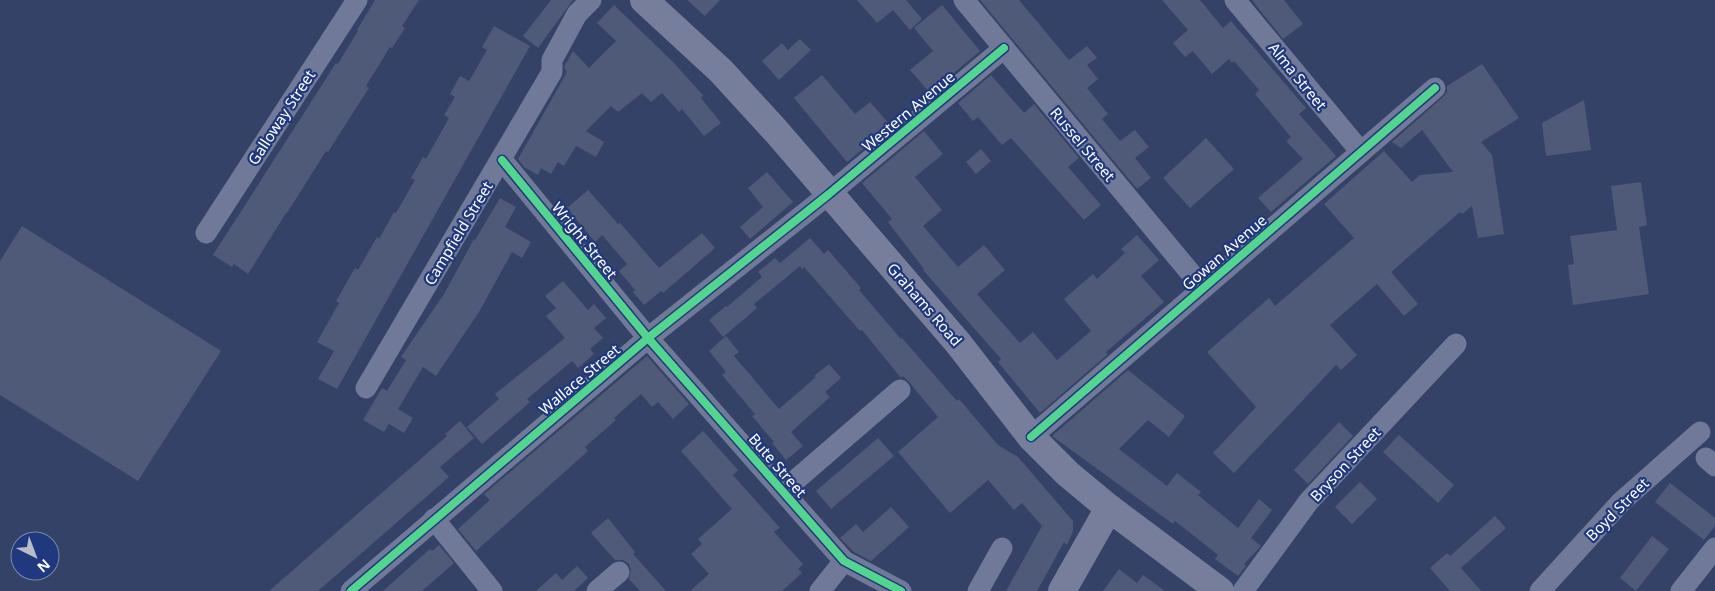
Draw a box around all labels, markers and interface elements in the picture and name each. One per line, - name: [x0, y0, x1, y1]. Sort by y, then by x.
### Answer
- street label: Alma Street: [1265, 38, 1332, 114]
- street label: Galloway Street: [243, 65, 320, 168]
- street label: Western Avenue: [857, 66, 959, 156]
- street label: Russel Street: [1046, 103, 1120, 186]
- street label: Campfield Street: [419, 177, 497, 289]
- street label: Wright Street: [548, 197, 623, 283]
- street label: Gowan Avenue: [1178, 210, 1270, 294]
- street label: Grahams Road: [883, 258, 967, 350]
- street label: Wallace Street: [534, 339, 624, 419]
- street label: Bryson Street: [1305, 422, 1385, 506]
- street label: Bute Street: [745, 429, 812, 502]
- street label: Boyd Street: [1581, 473, 1653, 545]
- north arrow: [10, 531, 60, 581]
- text: N: [33, 555, 55, 577]

